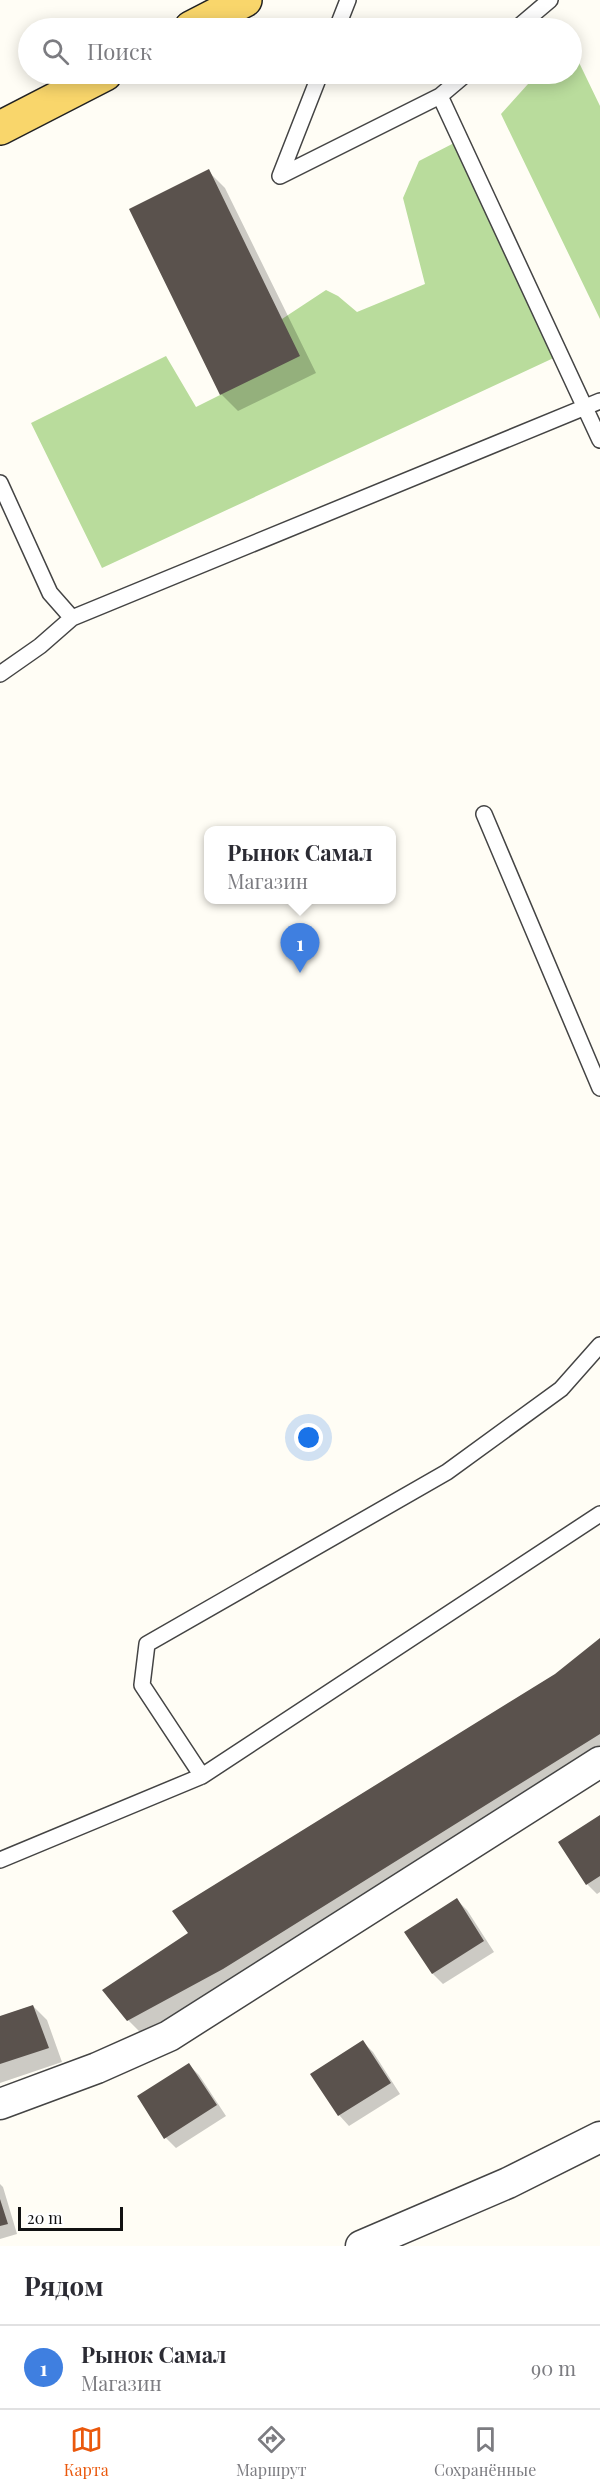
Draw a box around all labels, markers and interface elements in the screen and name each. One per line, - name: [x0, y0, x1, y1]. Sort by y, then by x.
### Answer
- search box: [18, 18, 582, 84]
- icon: search: [39, 35, 72, 68]
- text: Поиск: [87, 36, 152, 66]
- popup: [204, 826, 396, 904]
- text: Рынок Самал: [227, 837, 373, 867]
- text: Магазин: [227, 867, 308, 894]
- pin: 1: [280, 924, 320, 973]
- your location: [294, 1423, 323, 1452]
- scale bar: [18, 2204, 123, 2232]
- text: 20 m: [27, 2207, 62, 2228]
- text: Рядом: [24, 2268, 103, 2303]
- text: Рынок Самал: [81, 2339, 227, 2369]
- text: 1: [40, 2354, 47, 2381]
- text: 90 m: [531, 2354, 576, 2381]
- text: Магазин: [81, 2369, 162, 2396]
- tab: Карта: [64, 2423, 109, 2480]
- tab: Маршрут: [236, 2423, 307, 2480]
- tab: Сохранённые: [434, 2423, 536, 2480]

